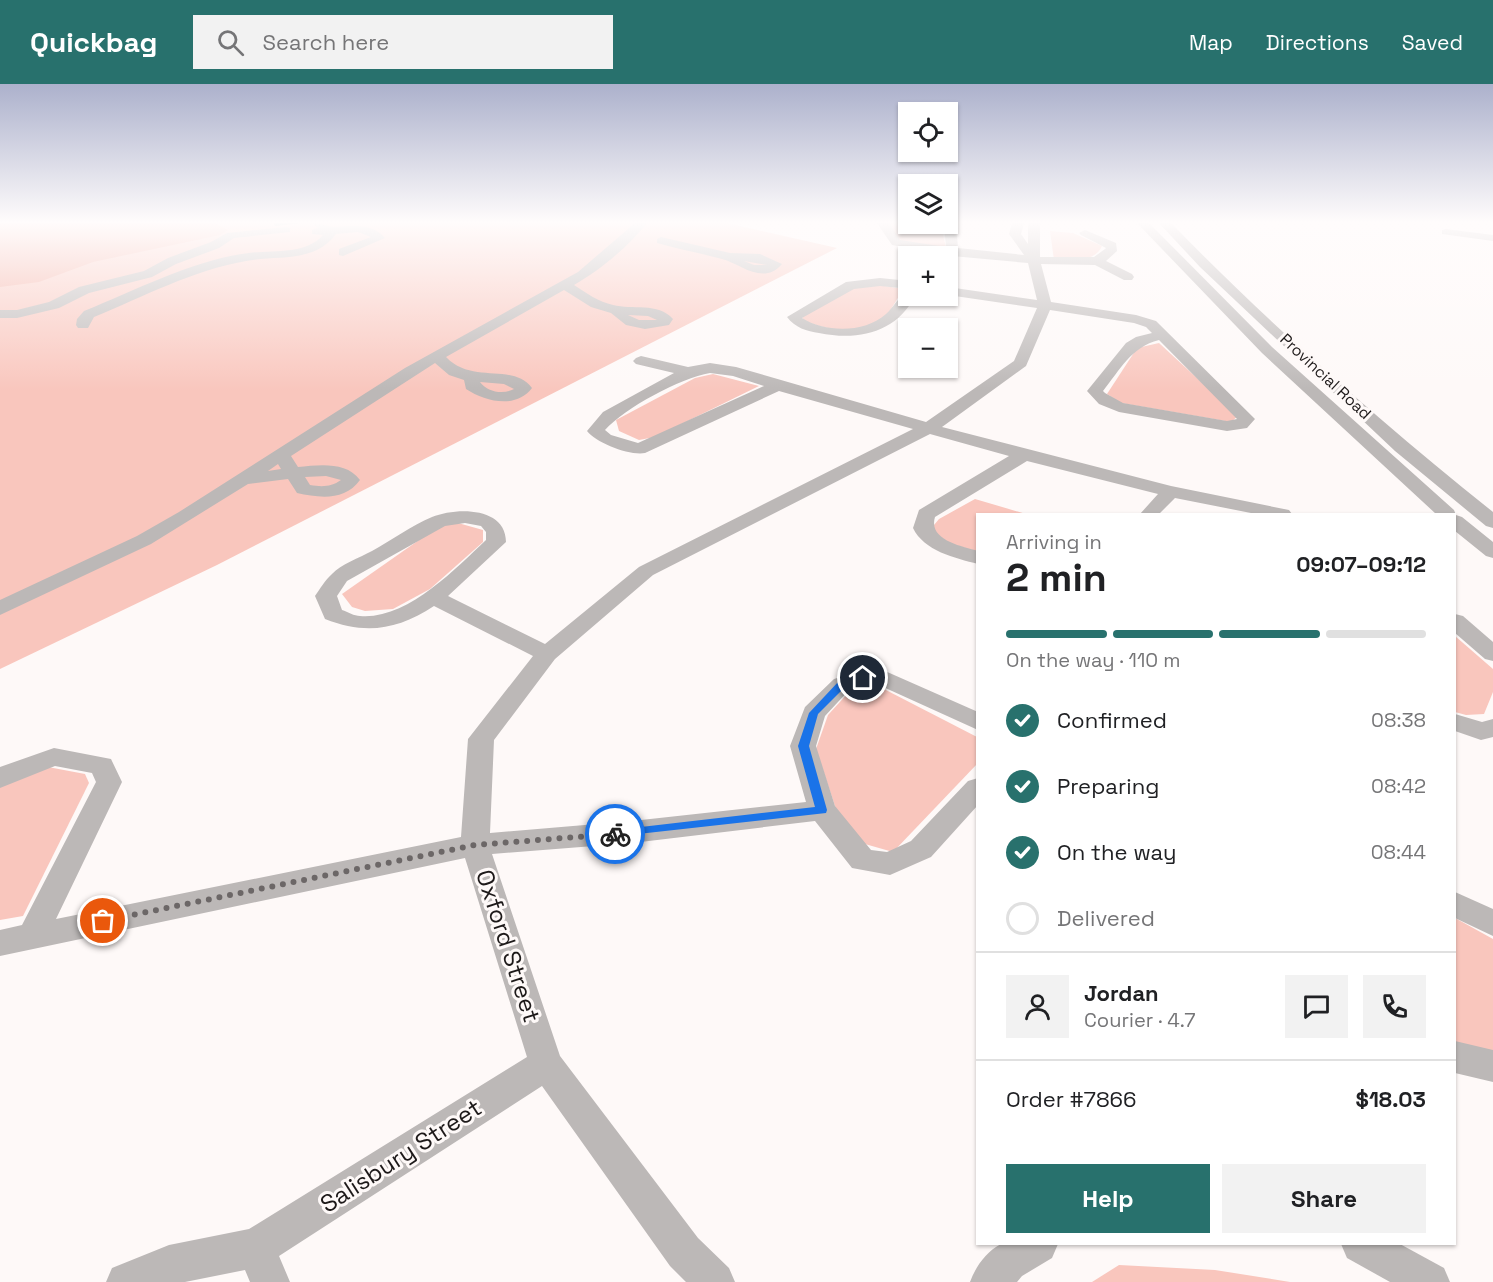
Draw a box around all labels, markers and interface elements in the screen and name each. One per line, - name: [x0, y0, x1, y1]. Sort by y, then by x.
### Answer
- search box: [193, 15, 613, 69]
- text: Quickbag: [30, 24, 157, 60]
- icon: search: [214, 26, 247, 59]
- text: Search here: [262, 28, 389, 56]
- text: Map: [1189, 29, 1233, 56]
- text: Directions: [1266, 29, 1369, 56]
- text: Saved: [1402, 29, 1463, 56]
- map controls: [898, 102, 958, 378]
- button: locate: [898, 102, 958, 162]
- button: layers: [898, 174, 958, 234]
- button: +: [898, 246, 958, 306]
- button: −: [898, 318, 958, 378]
- street label: Provincial Road: [1276, 329, 1376, 424]
- text: Arriving in: [1006, 529, 1102, 555]
- text: 09:07–09:12: [1296, 550, 1426, 578]
- text: 2 min: [1006, 553, 1107, 602]
- text: On the way · 110 m: [1006, 647, 1180, 673]
- pin: [837, 652, 888, 703]
- icon: home: [846, 661, 879, 694]
- icon: check: [1006, 704, 1039, 737]
- text: Confirmed: [1057, 706, 1167, 734]
- text: 08:38: [1371, 707, 1426, 733]
- icon: check: [1006, 770, 1039, 803]
- text: Preparing: [1057, 772, 1159, 800]
- text: 08:42: [1371, 773, 1426, 799]
- courier: [585, 804, 645, 864]
- icon: bike: [599, 818, 632, 851]
- icon: check: [1006, 836, 1039, 869]
- text: On the way: [1057, 838, 1176, 866]
- text: 08:44: [1371, 839, 1426, 865]
- street label: Oxford Street: [469, 866, 548, 1026]
- pin: [77, 895, 128, 946]
- icon: bag: [86, 904, 119, 937]
- text: Delivered: [1057, 904, 1155, 932]
- button: person: [1006, 975, 1069, 1038]
- button: chat: [1285, 975, 1348, 1038]
- button: phone: [1363, 975, 1426, 1038]
- text: Jordan: [1084, 979, 1159, 1007]
- text: Courier · 4.7: [1084, 1007, 1195, 1033]
- text: Order #7866: [1006, 1085, 1137, 1113]
- text: $18.03: [1356, 1085, 1426, 1113]
- street label: Salisbury Street: [314, 1092, 487, 1219]
- button: Help: [1006, 1164, 1210, 1233]
- button: Share: [1222, 1164, 1426, 1233]

